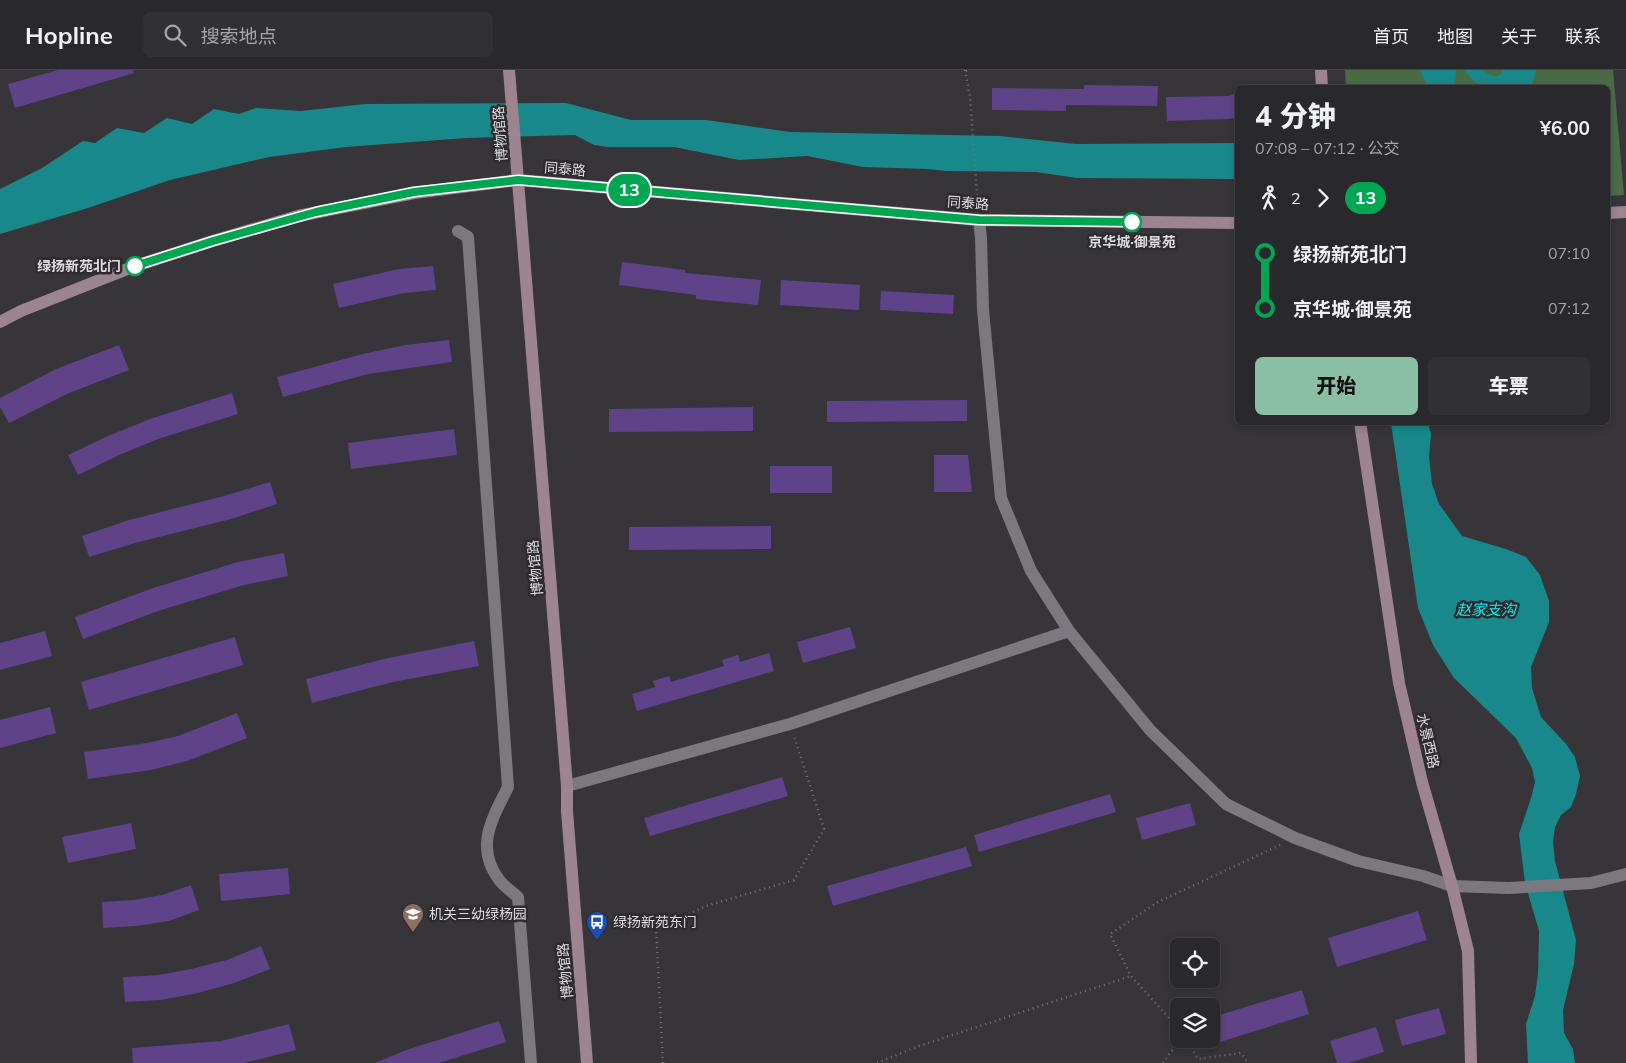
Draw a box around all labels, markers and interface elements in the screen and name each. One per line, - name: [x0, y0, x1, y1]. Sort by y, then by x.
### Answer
- search box: [143, 12, 493, 57]
- text: Hopline: [25, 20, 113, 50]
- icon: search: [161, 21, 189, 49]
- text: 搜索地点: [201, 24, 277, 48]
- text: 首页: [1373, 25, 1409, 48]
- text: 地图: [1437, 25, 1473, 48]
- text: 关于: [1501, 25, 1537, 48]
- text: 联系: [1565, 25, 1601, 48]
- text: 4 分钟: [1255, 98, 1336, 133]
- street label: 博物馆路: [489, 105, 511, 163]
- text: ¥6.00: [1540, 116, 1590, 140]
- text: 07:08 – 07:12 · 公交: [1255, 138, 1400, 158]
- street label: 同泰路: [543, 158, 587, 180]
- line badge: 13: [606, 174, 652, 206]
- text: 13: [618, 178, 640, 201]
- icon: walk: [1255, 184, 1283, 212]
- icon: forward: [1309, 184, 1337, 212]
- text: 13: [1355, 186, 1376, 209]
- text: 2: [1291, 188, 1301, 208]
- street label: 同泰路: [946, 193, 990, 213]
- marker: 京华城·御景苑: [1122, 212, 1142, 232]
- place label: 京华城·御景苑: [1088, 233, 1176, 251]
- text: 绿扬新苑北门: [1293, 242, 1407, 266]
- text: 07:10: [1548, 243, 1590, 263]
- marker: 绿扬新苑北门: [125, 256, 145, 276]
- place label: 绿扬新苑北门: [37, 257, 121, 275]
- text: 京华城·御景苑: [1293, 297, 1412, 321]
- text: 07:12: [1548, 298, 1590, 318]
- button: 开始: [1255, 357, 1418, 415]
- button: 车票: [1428, 357, 1590, 415]
- street label: 博物馆路: [524, 539, 546, 597]
- water label: 赵家支沟: [1456, 600, 1518, 619]
- street label: 水景西路: [1413, 712, 1443, 770]
- school or university icon: 机关三幼绿杨园: [401, 902, 425, 933]
- place label: 机关三幼绿杨园: [429, 905, 527, 923]
- bus stop icon: 绿扬新苑东门: [585, 910, 609, 941]
- place label: 绿扬新苑东门: [613, 913, 697, 931]
- map controls: [1170, 938, 1220, 1048]
- button: locate: [1170, 938, 1220, 988]
- street label: 博物馆路: [554, 942, 576, 1000]
- button: layers: [1170, 998, 1220, 1048]

